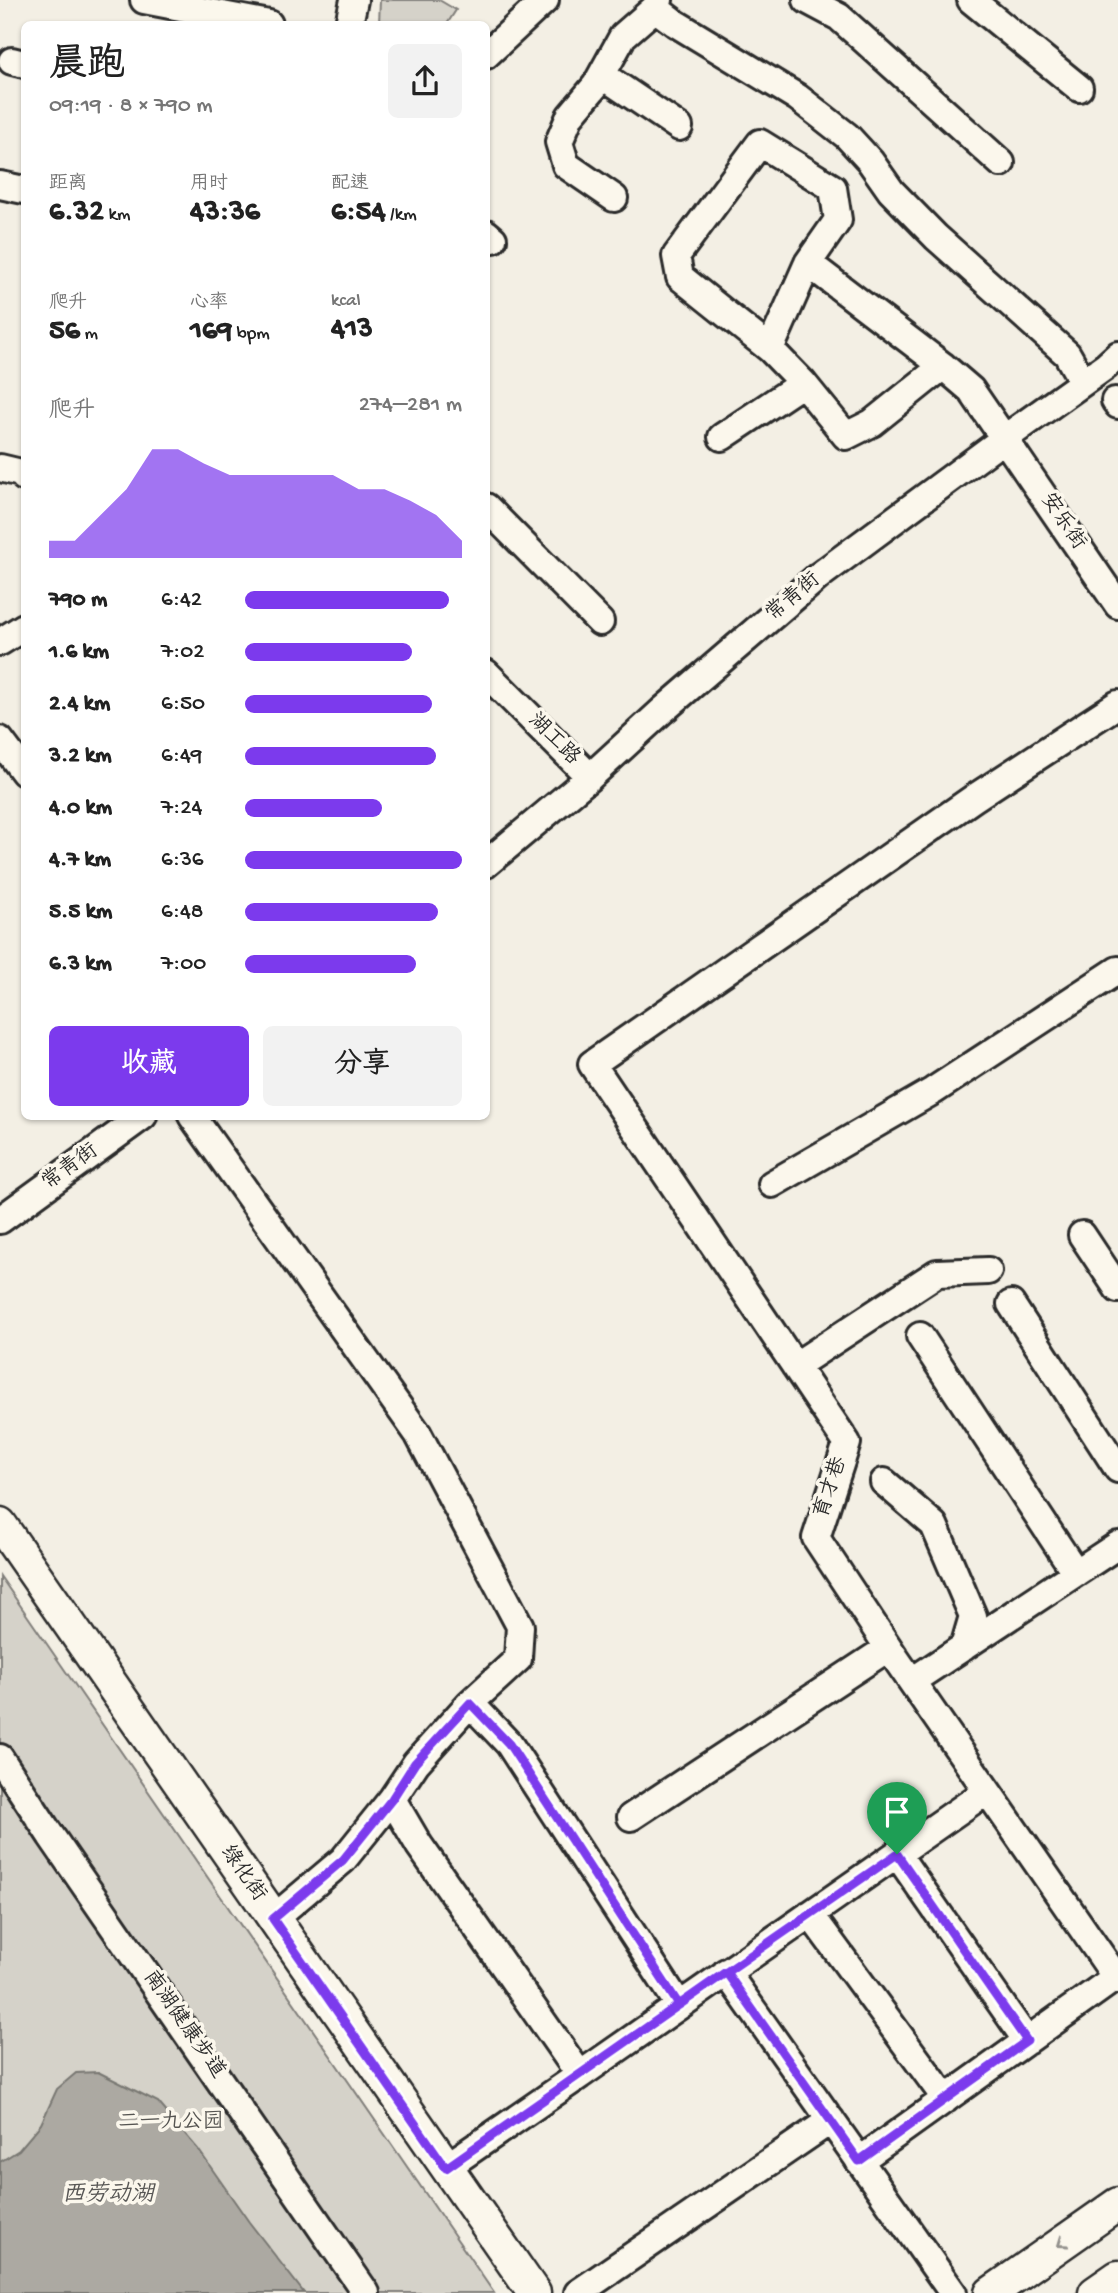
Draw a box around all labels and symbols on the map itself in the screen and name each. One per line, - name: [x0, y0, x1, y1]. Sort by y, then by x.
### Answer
- street label: 安乐街: [1034, 488, 1092, 555]
- street label: 常青街: [761, 567, 826, 628]
- street label: 湖工路: [522, 707, 586, 771]
- street label: 常青街: [37, 1138, 104, 1197]
- street label: 育才巷: [808, 1454, 854, 1522]
- pin: [867, 1782, 927, 1854]
- street label: 绿化街: [214, 1840, 271, 1907]
- street label: 南湖健康步道: [137, 1965, 231, 2084]
- park label: 二一九公园: [119, 2110, 224, 2136]
- water label: 西劳动湖: [62, 2181, 156, 2209]
- one-way arrow: [1057, 2235, 1070, 2247]

